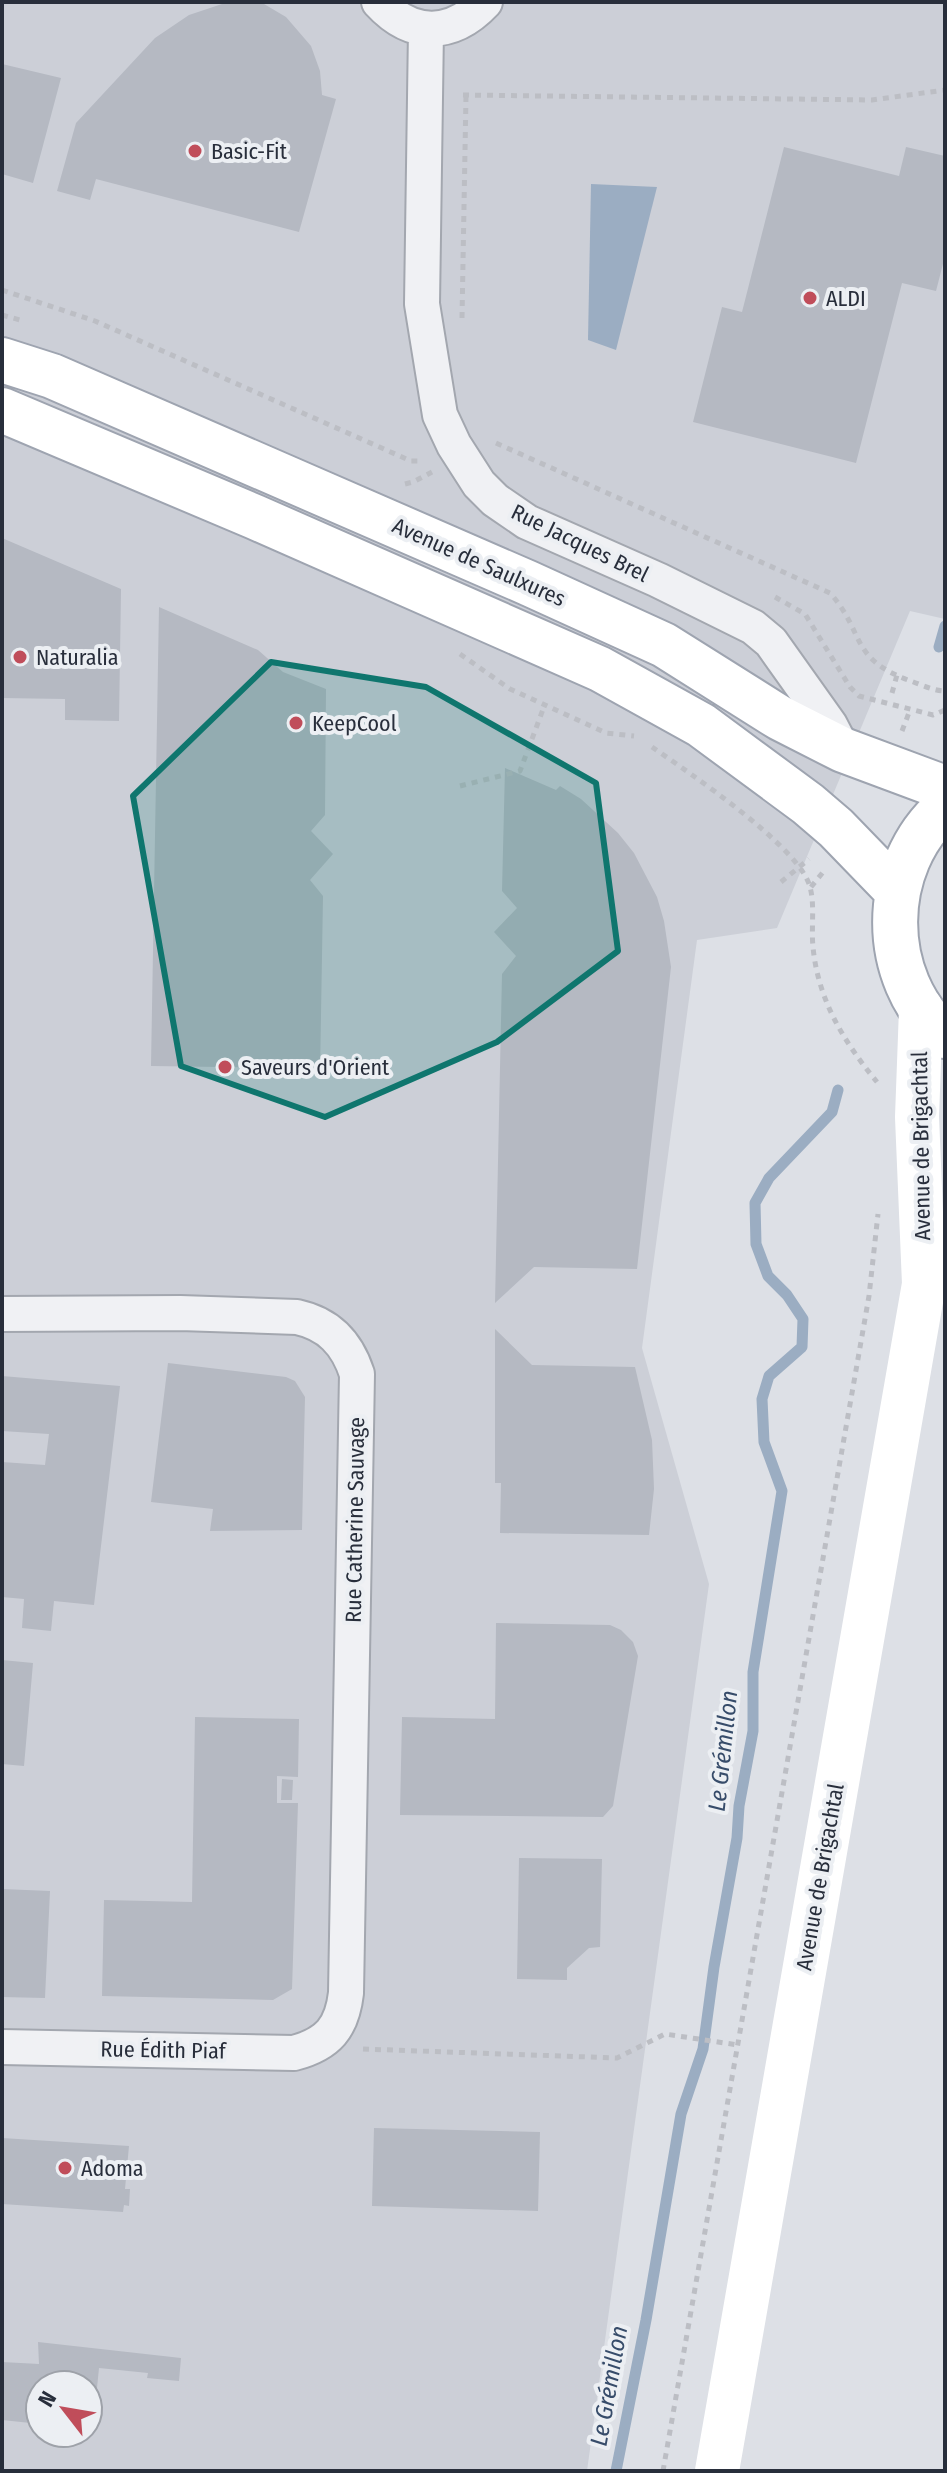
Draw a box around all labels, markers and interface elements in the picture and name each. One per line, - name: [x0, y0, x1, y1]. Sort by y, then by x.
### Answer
- place label: Basic-Fit: [211, 138, 288, 165]
- marker: Basic-Fit: [186, 142, 204, 160]
- place label: ALDI: [826, 285, 866, 312]
- marker: ALDI: [801, 289, 819, 307]
- street label: Rue Jacques Brel: [507, 498, 653, 588]
- street label: Avenue de Saulxures: [388, 512, 570, 612]
- place label: Naturalia: [36, 644, 119, 671]
- marker: Naturalia: [11, 648, 29, 666]
- place label: KeepCool: [312, 710, 397, 737]
- marker: KeepCool: [287, 714, 305, 732]
- street label: Avenue de Brigachtal: [906, 1051, 936, 1241]
- place label: Saveurs d'Orient: [241, 1054, 390, 1081]
- marker: Saveurs d'Orient: [216, 1058, 234, 1076]
- street label: Rue Catherine Sauvage: [340, 1417, 370, 1623]
- water label: Le Grémillon: [703, 1689, 743, 1813]
- street label: Avenue de Brigachtal: [790, 1781, 850, 1973]
- street label: Rue Édith Piaf: [100, 2035, 227, 2065]
- place label: Adoma: [81, 2155, 144, 2182]
- marker: Adoma: [56, 2159, 74, 2177]
- water label: Le Grémillon: [585, 2324, 633, 2448]
- north arrow: [24, 2369, 104, 2449]
- text: N: [32, 2386, 62, 2412]

